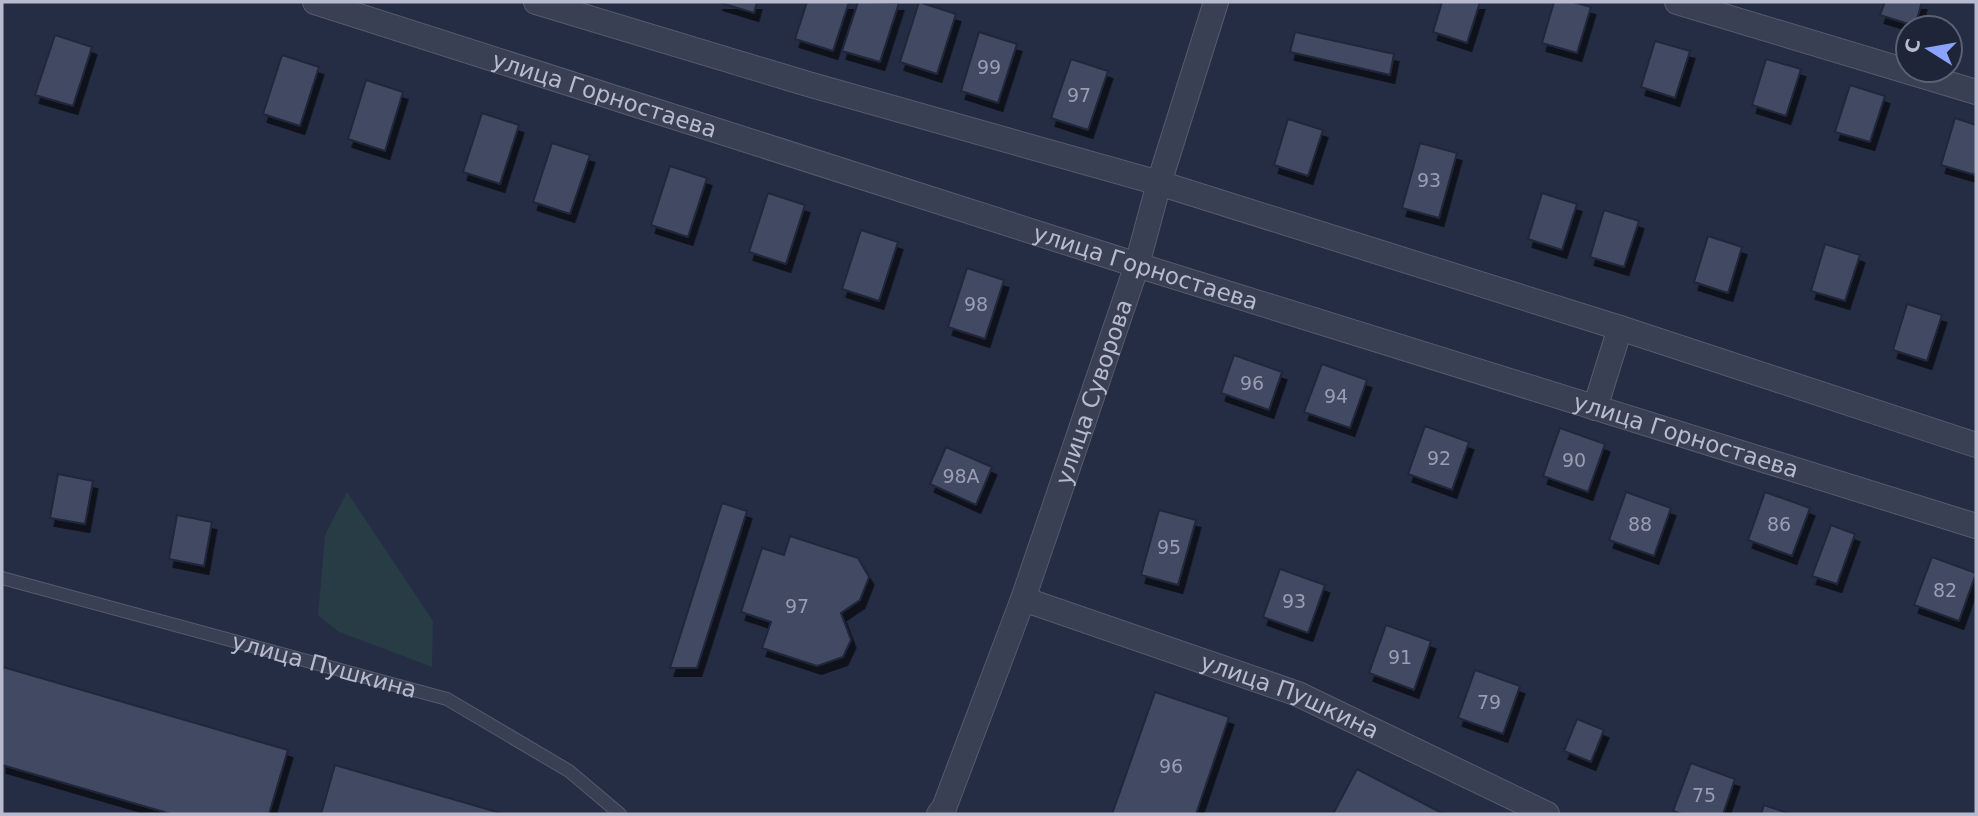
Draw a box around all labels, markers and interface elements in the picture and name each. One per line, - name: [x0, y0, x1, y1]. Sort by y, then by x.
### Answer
- north arrow: [1894, 14, 1964, 84]
- text: С: [1900, 37, 1924, 55]
- street label: улица Горностаева: [489, 47, 720, 143]
- house number: 99: [977, 56, 1001, 78]
- house number: 97: [1067, 84, 1091, 106]
- house number: 93: [1417, 169, 1441, 191]
- street label: улица Горностаева: [1030, 220, 1261, 315]
- house number: 98: [964, 293, 988, 315]
- street label: улица Суворова: [1050, 296, 1137, 488]
- house number: 96: [1240, 372, 1264, 394]
- house number: 94: [1324, 385, 1348, 407]
- street label: улица Горностаева: [1570, 389, 1802, 483]
- house number: 92: [1427, 447, 1451, 469]
- house number: 90: [1562, 449, 1586, 471]
- house number: 98А: [942, 465, 980, 487]
- house number: 88: [1628, 513, 1652, 535]
- house number: 86: [1767, 513, 1791, 535]
- house number: 95: [1157, 536, 1181, 558]
- house number: 82: [1933, 579, 1957, 601]
- house number: 93: [1282, 590, 1306, 612]
- house number: 97: [785, 595, 809, 617]
- street label: улица Пушкина: [229, 628, 420, 703]
- house number: 91: [1388, 646, 1412, 668]
- street label: улица Пушкина: [1197, 648, 1383, 744]
- house number: 79: [1477, 691, 1501, 713]
- house number: 96: [1159, 755, 1183, 777]
- house number: 75: [1692, 784, 1716, 806]

